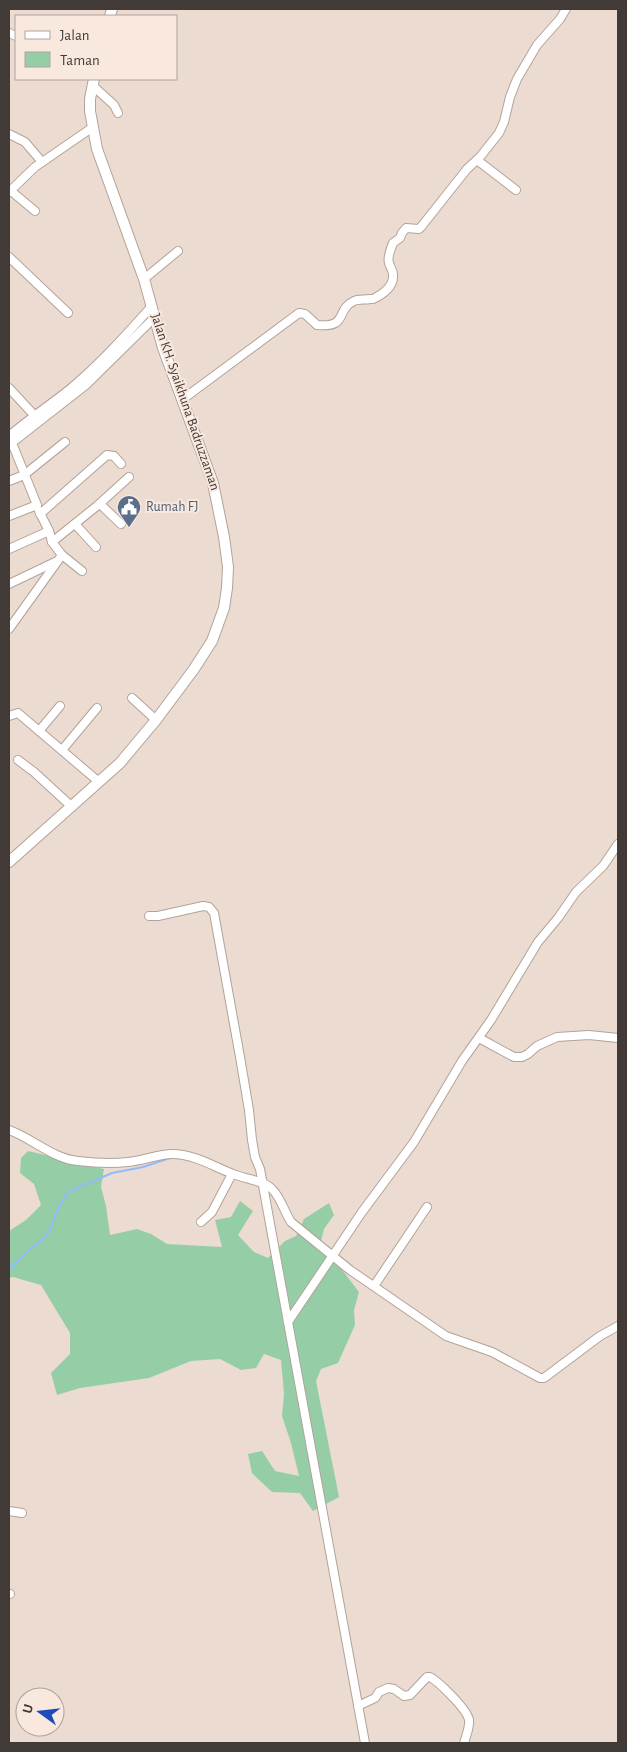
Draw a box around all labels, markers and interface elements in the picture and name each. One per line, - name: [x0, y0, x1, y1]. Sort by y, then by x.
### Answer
- legend: [15, 15, 178, 80]
- text: Jalan: [60, 28, 90, 43]
- text: Taman: [60, 53, 100, 68]
- street label: Jalan KH. Syaikhuna Badruzzaman: [148, 312, 222, 492]
- public building icon: Rumah FJ: [116, 494, 142, 528]
- place label: Rumah FJ: [146, 500, 199, 514]
- north arrow: [15, 1687, 65, 1737]
- text: U: [20, 1703, 36, 1715]

